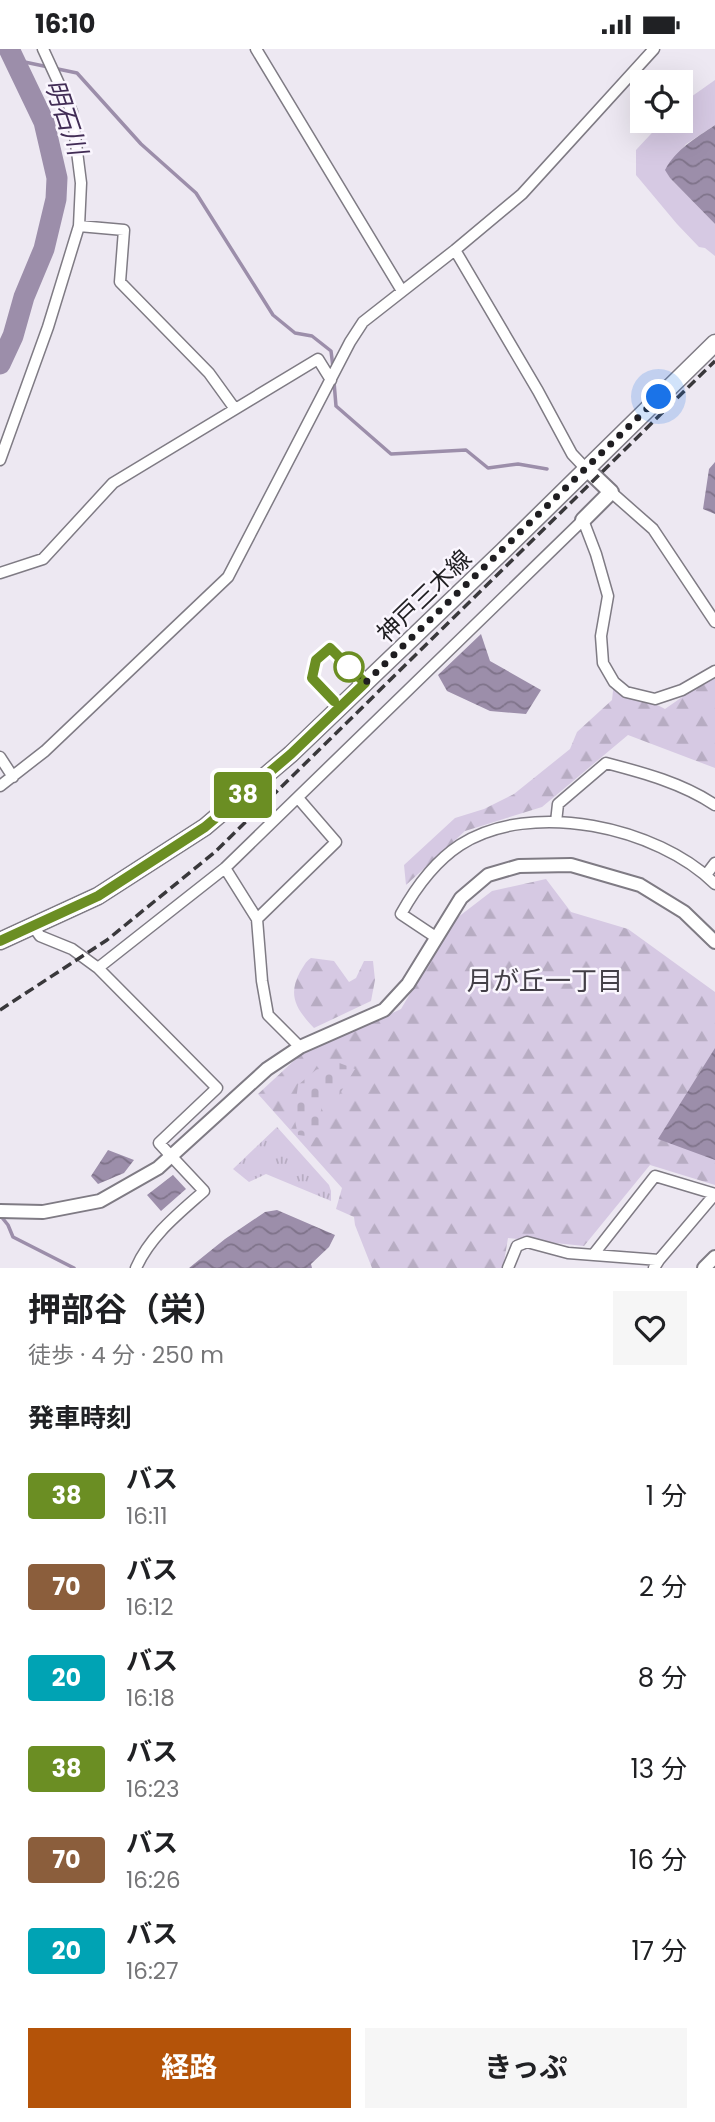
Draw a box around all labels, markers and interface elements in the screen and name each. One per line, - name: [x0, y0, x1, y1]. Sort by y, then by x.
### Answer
- text: 16:10: [35, 6, 95, 42]
- map controls: [630, 70, 693, 133]
- button: locate: [630, 70, 693, 133]
- water label: 明石川: [36, 74, 97, 163]
- your location: [641, 379, 676, 414]
- street label: 神戸三木線: [369, 542, 479, 650]
- unlabelled marker: [334, 652, 364, 682]
- line badge: 38: [212, 772, 274, 818]
- text: 38: [228, 778, 258, 811]
- district label: 月が丘一丁目: [467, 963, 623, 999]
- text: 押部谷（栄）: [28, 1286, 226, 1333]
- button: heart: [613, 1291, 687, 1365]
- text: 徒歩 · 4 分 · 250 m: [28, 1339, 224, 1371]
- text: 発車時刻: [28, 1400, 132, 1436]
- text: バス: [126, 1461, 178, 1497]
- text: 1 分: [646, 1478, 687, 1514]
- text: 38: [51, 1479, 82, 1512]
- text: 16:11: [126, 1500, 168, 1532]
- text: バス: [126, 1552, 178, 1588]
- text: 2 分: [639, 1569, 687, 1605]
- text: 70: [52, 1570, 81, 1603]
- text: 16:12: [126, 1591, 173, 1623]
- text: バス: [126, 1643, 178, 1679]
- text: 8 分: [638, 1660, 687, 1696]
- text: 20: [52, 1661, 81, 1694]
- text: 16:18: [126, 1682, 175, 1714]
- text: バス: [126, 1734, 178, 1770]
- text: 13 分: [630, 1751, 687, 1787]
- text: 38: [51, 1752, 82, 1785]
- text: 16:23: [126, 1773, 180, 1805]
- text: バス: [126, 1825, 178, 1861]
- text: 16 分: [629, 1842, 687, 1878]
- text: 70: [52, 1843, 81, 1876]
- text: 16:26: [126, 1864, 181, 1896]
- text: バス: [126, 1916, 178, 1952]
- text: 17 分: [632, 1933, 687, 1969]
- text: 20: [52, 1934, 81, 1967]
- text: 16:27: [126, 1955, 179, 1987]
- button: 経路: [28, 2028, 351, 2108]
- button: きっぷ: [365, 2028, 687, 2108]

